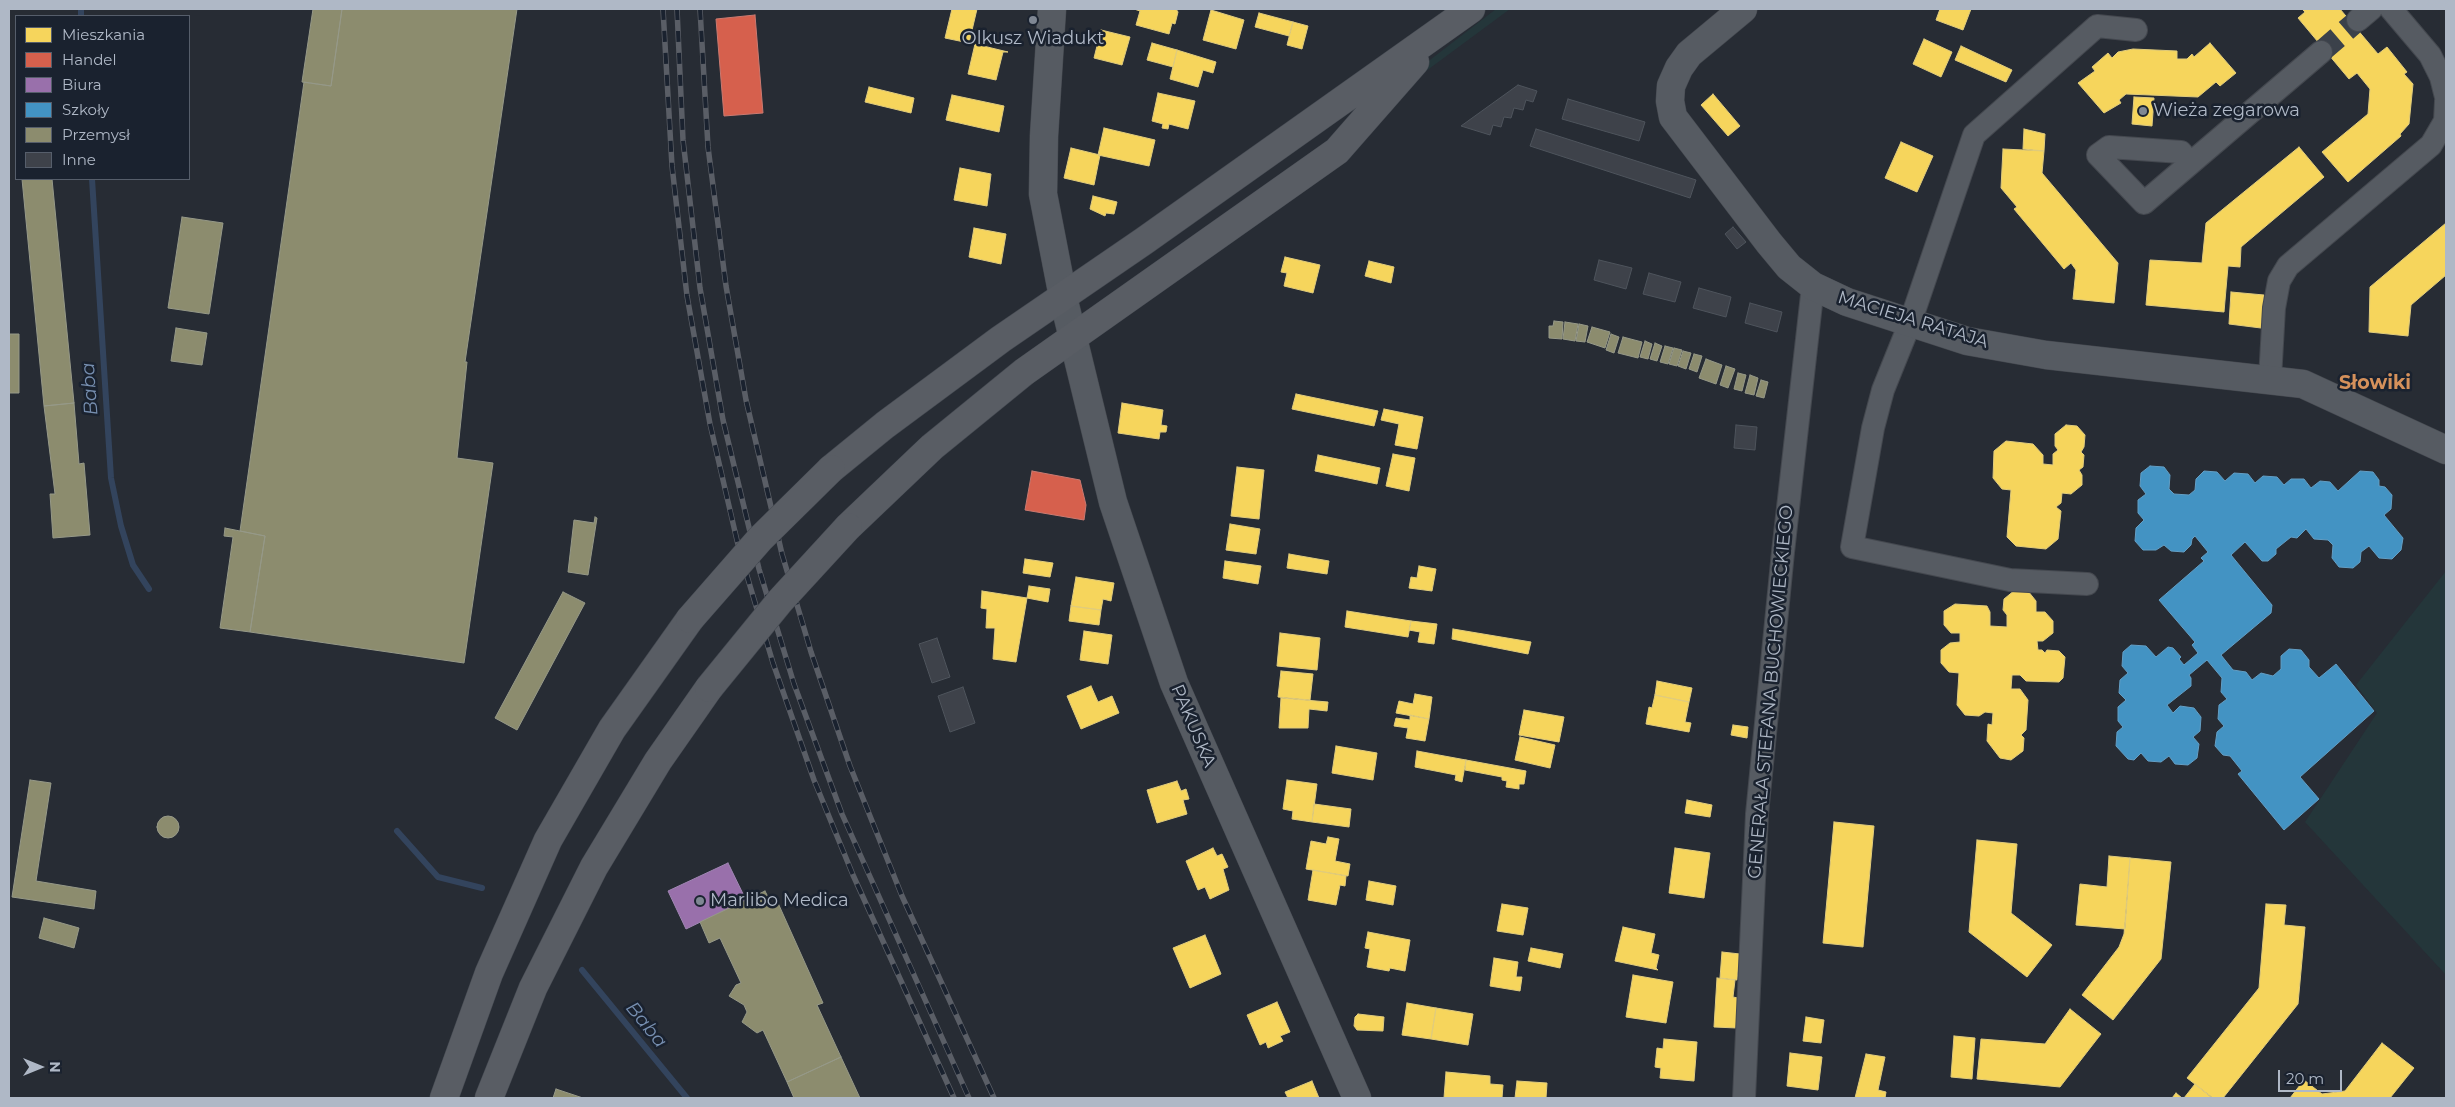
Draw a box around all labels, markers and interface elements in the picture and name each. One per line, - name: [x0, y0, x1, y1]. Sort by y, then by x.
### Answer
- marker: Olkusz Wiadukt: [1027, 14, 1039, 26]
- legend: [15, 15, 190, 180]
- text: Mieszkania: [62, 25, 145, 44]
- place label: Olkusz Wiadukt: [962, 28, 1104, 50]
- text: Handel: [62, 50, 116, 69]
- text: Biura: [62, 75, 102, 94]
- text: Szkoły: [62, 100, 109, 119]
- place label: Wieża zegarowa: [2153, 100, 2300, 122]
- marker: Wieża zegarowa: [2137, 105, 2149, 117]
- text: Przemysł: [62, 125, 130, 144]
- text: Inne: [62, 150, 96, 169]
- street label: MACIEJA RATAJA: [1835, 287, 1991, 353]
- water label: Baba: [77, 362, 103, 416]
- district label: Słowiki: [2339, 372, 2411, 394]
- street label: GENERAŁA STEFANA BUCHOWIECKIEGO: [1744, 504, 1798, 880]
- street label: PAKUSKA: [1166, 681, 1220, 771]
- place label: Marlibo Medica: [710, 890, 849, 912]
- marker: Marlibo Medica: [694, 895, 706, 907]
- water label: Baba: [620, 997, 672, 1053]
- north arrow: [15, 1042, 65, 1092]
- scale bar: [2280, 1060, 2344, 1092]
- text: N: [46, 1061, 64, 1073]
- text: 20 m: [2286, 1069, 2324, 1088]

